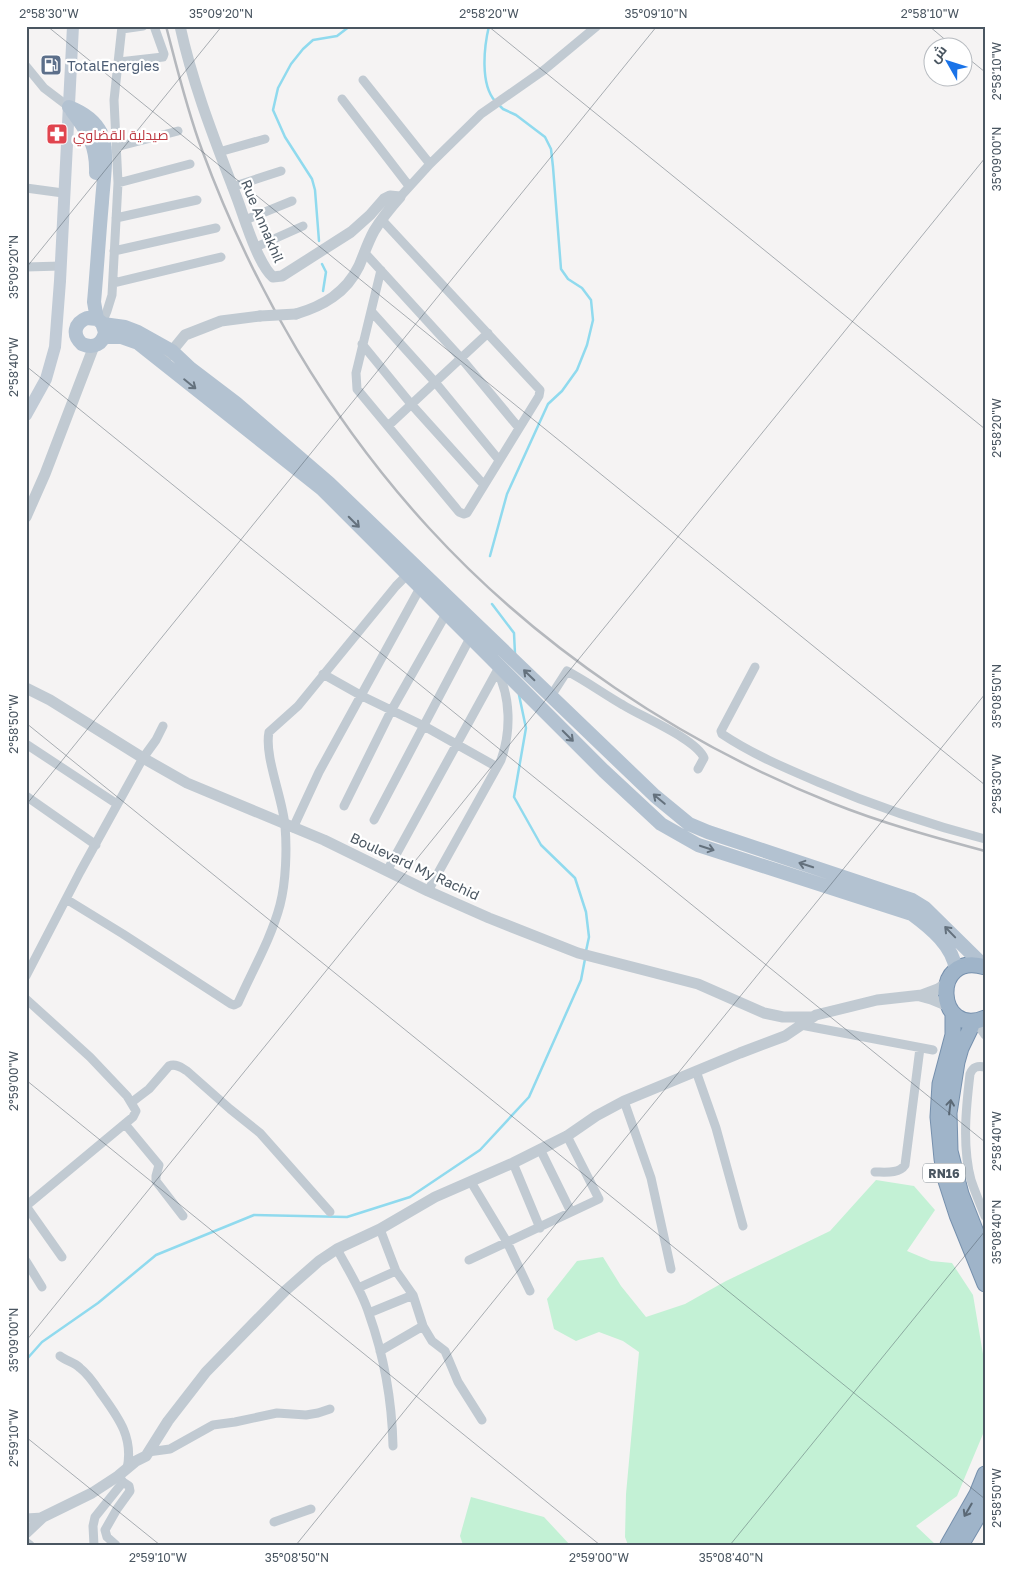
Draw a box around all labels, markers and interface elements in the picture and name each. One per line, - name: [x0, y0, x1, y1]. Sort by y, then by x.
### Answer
- text: 2°58'30"W: [19, 6, 79, 21]
- text: 35°09'20"N: [189, 6, 253, 21]
- text: 2°58'20"W: [459, 6, 519, 21]
- text: 35°09'10"N: [624, 6, 688, 21]
- text: 2°58'10"W: [901, 6, 960, 21]
- north arrow: [924, 38, 974, 88]
- text: ش: [925, 41, 951, 66]
- text: 2°58'10"W: [989, 41, 1004, 100]
- fuel station icon: TotalEnergies: [39, 53, 63, 77]
- place label: TotalEnergies: [67, 57, 159, 74]
- pharmacy icon: صيدلية القضاوي: [45, 122, 69, 146]
- place label: صيدلية القضاوي: [73, 126, 168, 147]
- text: 35°09'00"N: [989, 127, 1004, 191]
- street label: Rue Annakhil: [238, 177, 288, 265]
- text: 35°09'20"N: [6, 235, 21, 299]
- text: 2°58'40"W: [6, 337, 21, 397]
- one-way arrow: [183, 379, 196, 390]
- text: 2°58'20"W: [989, 398, 1004, 458]
- one-way arrow: [348, 516, 360, 528]
- text: 35°08'50"N: [989, 664, 1004, 728]
- one-way arrow: [523, 669, 536, 681]
- text: 2°58'50"W: [6, 694, 21, 754]
- one-way arrow: [562, 730, 574, 742]
- text: 2°58'30"W: [989, 754, 1004, 814]
- one-way arrow: [653, 794, 666, 805]
- street label: Boulevard My Rachid: [348, 829, 482, 903]
- one-way arrow: [699, 843, 715, 853]
- one-way arrow: [798, 859, 814, 869]
- one-way arrow: [944, 926, 956, 939]
- text: 2°59'00"W: [6, 1051, 21, 1111]
- one-way arrow: [945, 1100, 955, 1116]
- text: 2°58'40"W: [989, 1111, 1004, 1171]
- road number: RN16: [923, 1164, 965, 1182]
- text: 35°08'40"N: [989, 1200, 1004, 1264]
- text: 35°09'00"N: [6, 1308, 21, 1372]
- text: 2°59'10"W: [6, 1408, 21, 1467]
- text: 2°58'50"W: [989, 1468, 1004, 1528]
- one-way arrow: [963, 1503, 973, 1518]
- text: 2°59'10"W: [129, 1550, 188, 1565]
- text: 35°08'50"N: [265, 1550, 329, 1565]
- text: 2°59'00"W: [569, 1550, 629, 1565]
- text: 35°08'40"N: [699, 1550, 763, 1565]

